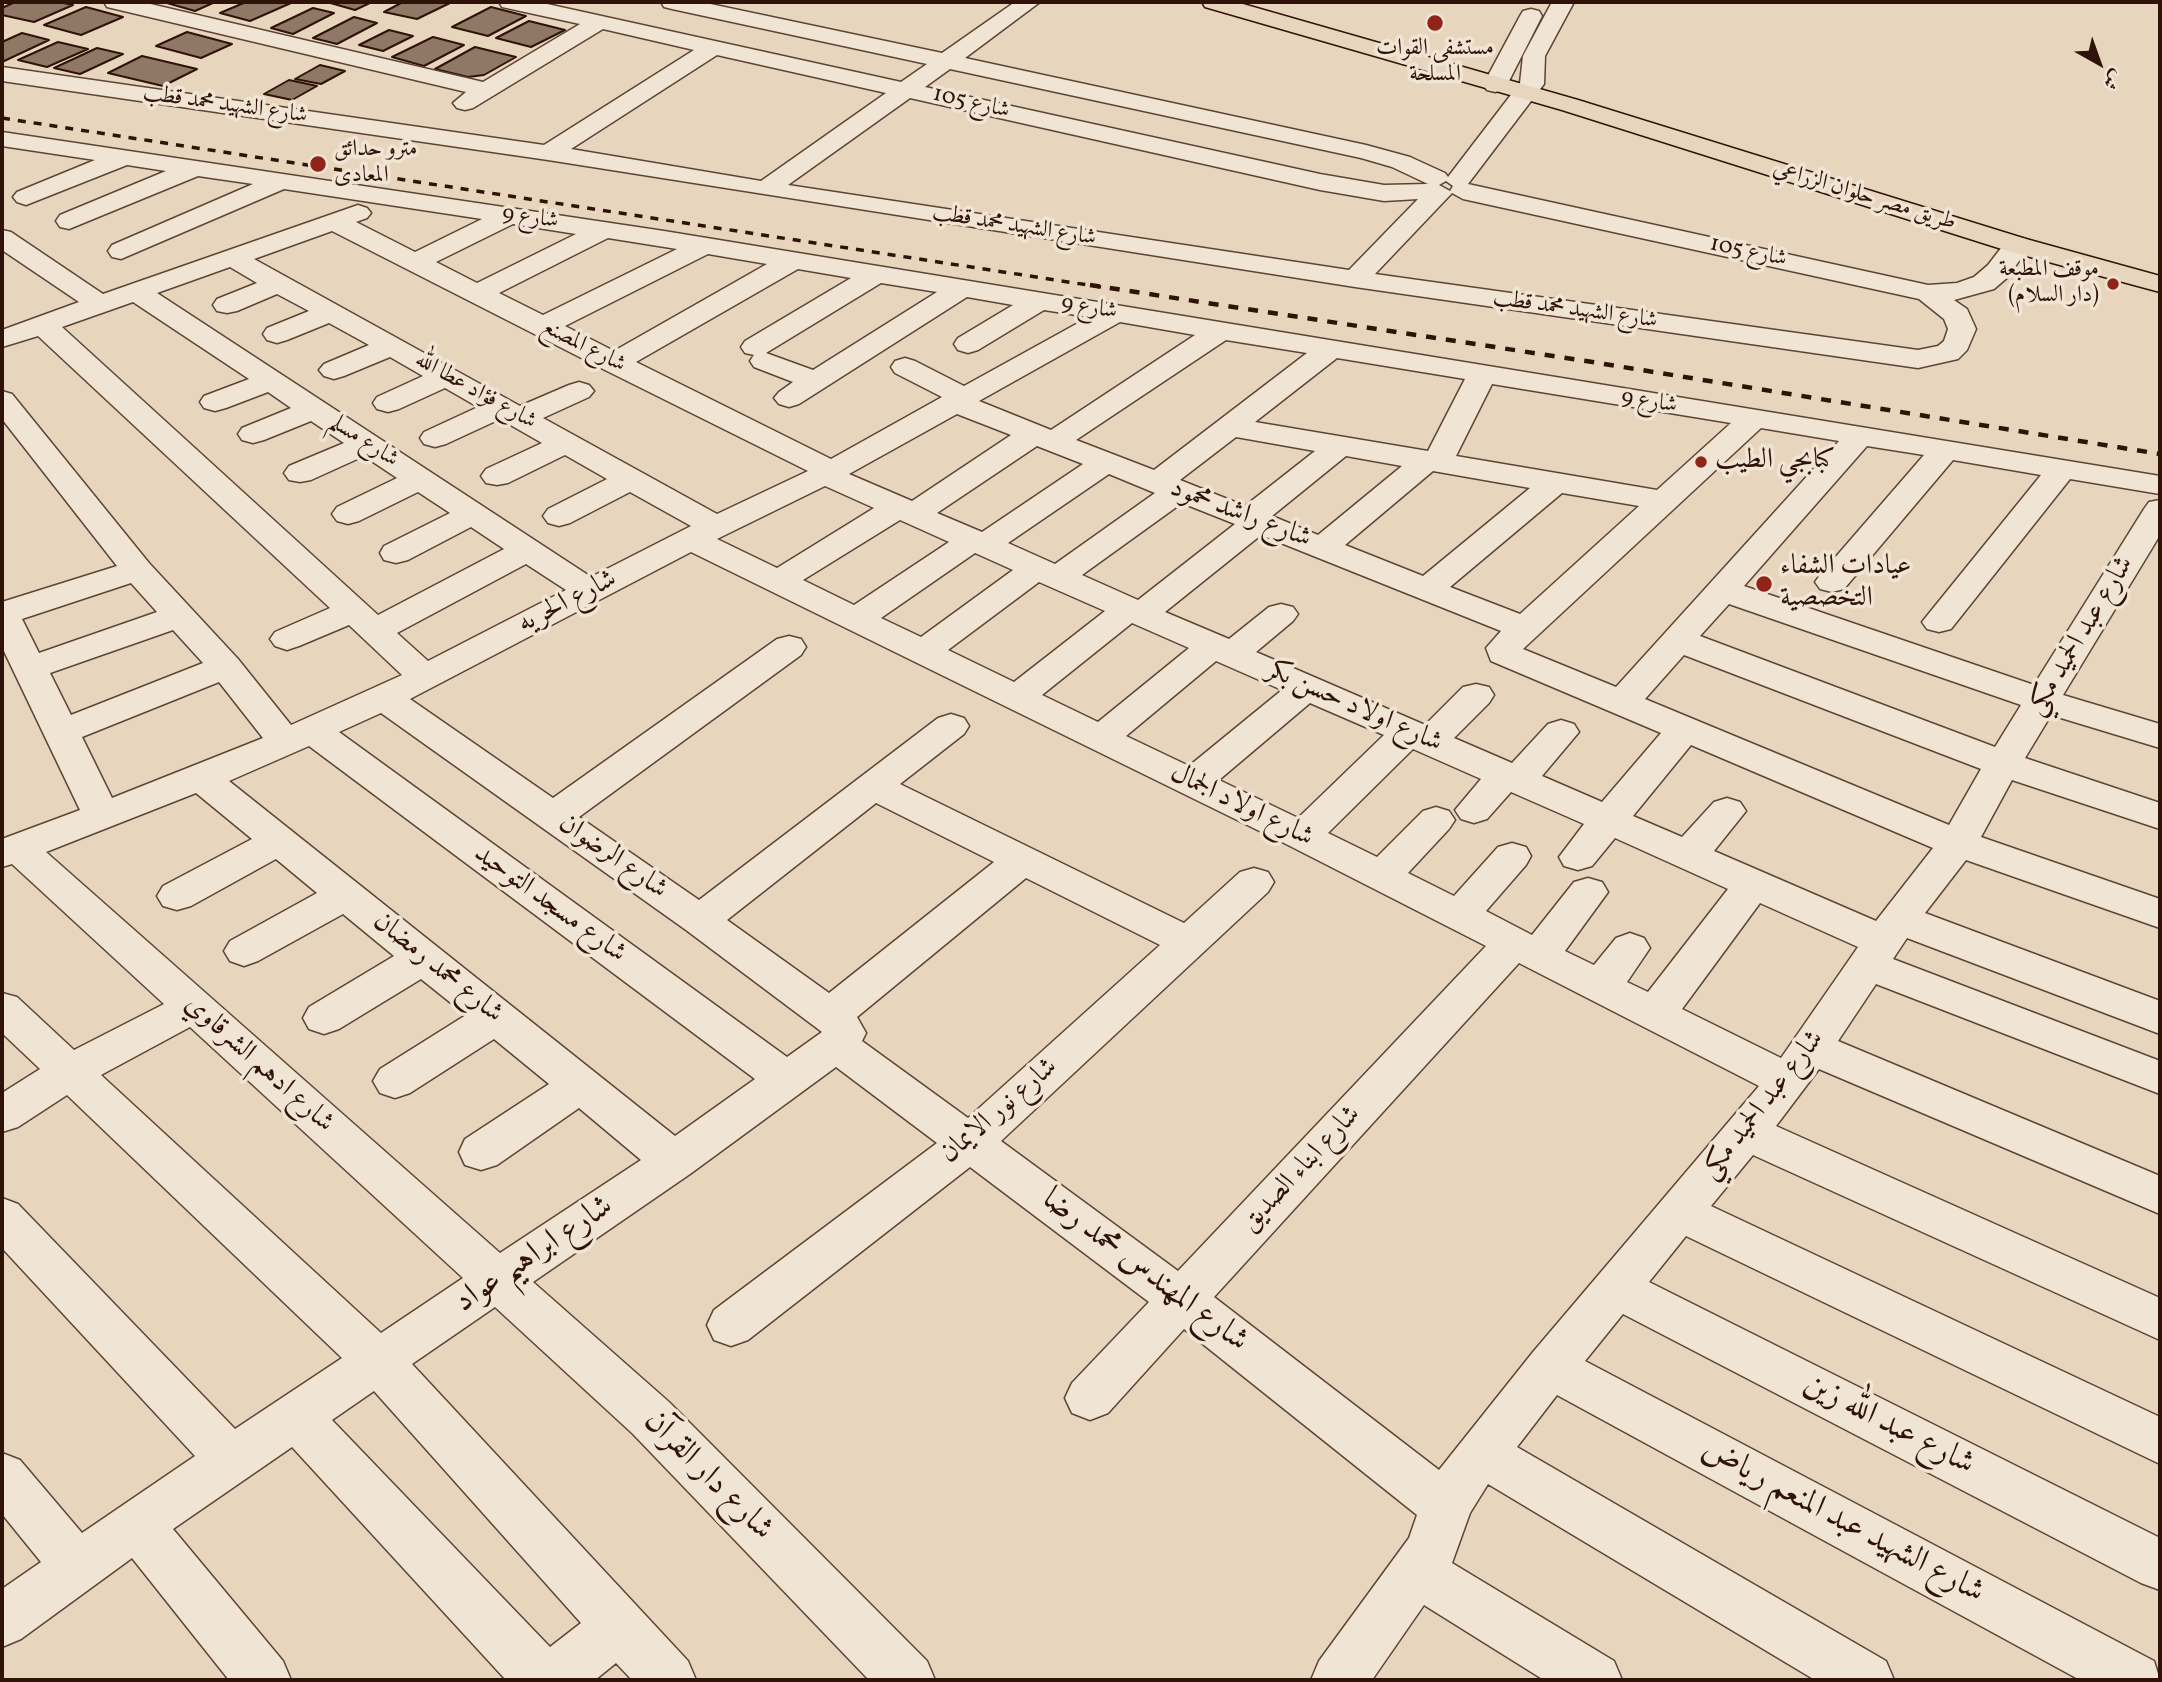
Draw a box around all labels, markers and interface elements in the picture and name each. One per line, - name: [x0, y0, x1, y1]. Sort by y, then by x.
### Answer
- marker: مستشفى القوات المسلحة: [1425, 13, 1445, 33]
- north arrow: [2064, 28, 2134, 98]
- place label: مستشفى القوات المسلحة: [1376, 36, 1494, 90]
- text: ش: [2097, 63, 2128, 95]
- street label: شارع الشهيد محمد قطب: [141, 81, 309, 131]
- street label: شارع 105: [930, 82, 1012, 126]
- place label: مترو حدائق المعادى: [334, 137, 417, 191]
- marker: مترو حدائق المعادى: [308, 154, 328, 174]
- street label: طريق مصر حلوان الزراعي: [1769, 156, 1959, 238]
- street label: شارع الشهيد محمد قطب: [930, 200, 1098, 254]
- street label: شارع 9: [500, 201, 560, 237]
- street label: شارع 105: [1707, 231, 1789, 275]
- place label: موقف المطبعة (دار السلام): [1999, 257, 2099, 311]
- marker: موقف المطبعة (دار السلام): [2105, 276, 2121, 292]
- street label: شارع الشهيد محمد قطب: [1491, 286, 1659, 336]
- street label: شارع 9: [1059, 291, 1119, 327]
- street label: شارع المصنع: [536, 314, 630, 380]
- street label: شارع فؤاد عطا الله: [409, 347, 541, 437]
- street label: شارع 9: [1619, 385, 1679, 421]
- street label: شارع مسلم: [323, 409, 403, 475]
- place label: كبابجي الطيب: [1715, 445, 1835, 479]
- marker: كبابجي الطيب: [1693, 454, 1709, 470]
- street label: شارع راشد محمود: [1164, 473, 1316, 557]
- place label: عيادات الشفاء التخصصية: [1780, 551, 1911, 617]
- street label: شارع عبد الحميد مكي: [2021, 551, 2143, 723]
- street label: شارع الحريه: [513, 564, 623, 642]
- marker: عيادات الشفاء التخصصية: [1754, 574, 1774, 594]
- street label: شارع اولاد حسن بكر: [1261, 654, 1447, 762]
- street label: شارع اولاد الجمال: [1164, 758, 1318, 856]
- street label: شارع الرضوان: [551, 808, 673, 908]
- street label: شارع مسجد التوحيد: [466, 838, 632, 972]
- street label: شارع محمد رمضان: [365, 906, 509, 1032]
- street label: شارع ادهم الشرقاوي: [176, 989, 340, 1141]
- street label: شارع عبد الحميد مكي: [1695, 1024, 1833, 1188]
- street label: شارع نور الايمان: [934, 1052, 1066, 1172]
- street label: شارع ابناء الصديق: [1235, 1100, 1369, 1240]
- street label: شارع المهندس محمد رضا: [1033, 1181, 1255, 1363]
- street label: شارع ابراهيم عواد: [448, 1188, 622, 1324]
- street label: شارع عبد الله زين: [1796, 1366, 1980, 1486]
- street label: شارع دار القرآن: [633, 1403, 781, 1551]
- street label: شارع الشهيد عبد المنعم رياض: [1694, 1432, 1990, 1614]

